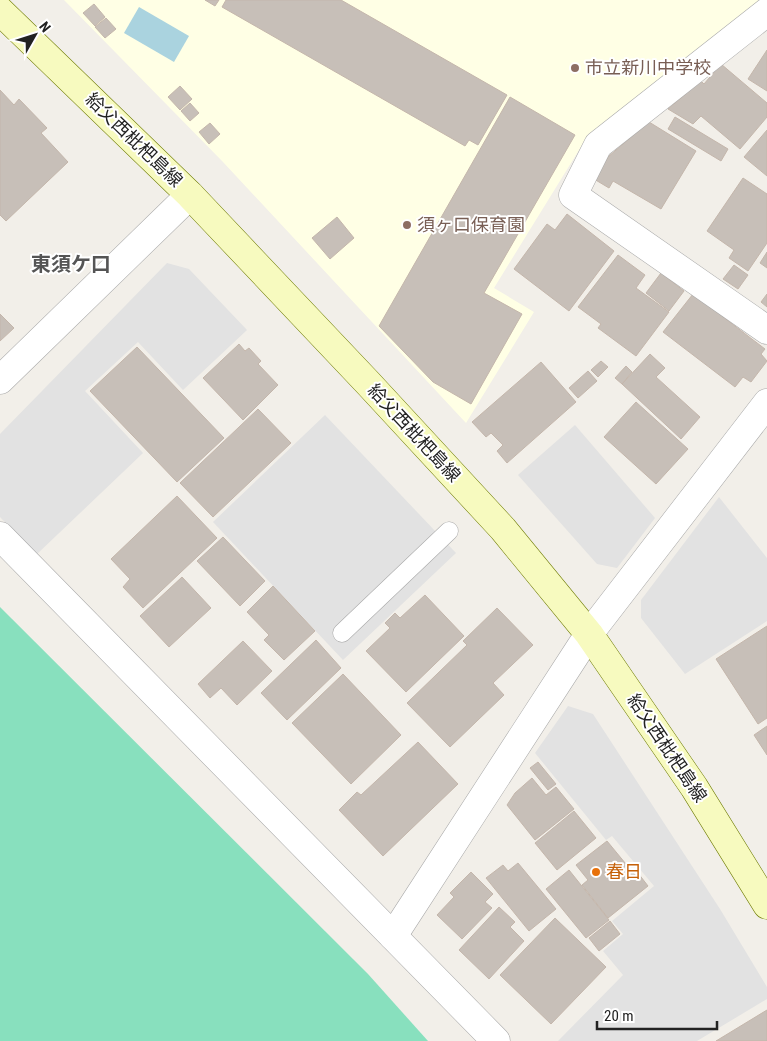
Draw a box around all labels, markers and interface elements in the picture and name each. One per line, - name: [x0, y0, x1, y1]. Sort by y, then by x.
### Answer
- north arrow: [10, 10, 60, 60]
- text: N: [36, 18, 54, 35]
- place label: 市立新川中学校: [585, 57, 711, 78]
- marker: 市立新川中学校: [569, 62, 581, 74]
- street label: 給父西枇杷島線: [82, 88, 187, 191]
- place label: 須ヶ口保育園: [417, 214, 525, 235]
- marker: 須ヶ口保育園: [401, 219, 413, 231]
- district label: 東須ケ口: [31, 252, 111, 276]
- street label: 給父西枇杷島線: [364, 379, 465, 486]
- street label: 給父西枇杷島線: [623, 690, 711, 806]
- place label: 春日: [606, 861, 642, 882]
- marker: 春日: [590, 866, 602, 878]
- scale bar: [597, 998, 717, 1030]
- text: 20 m: [604, 1007, 634, 1025]

